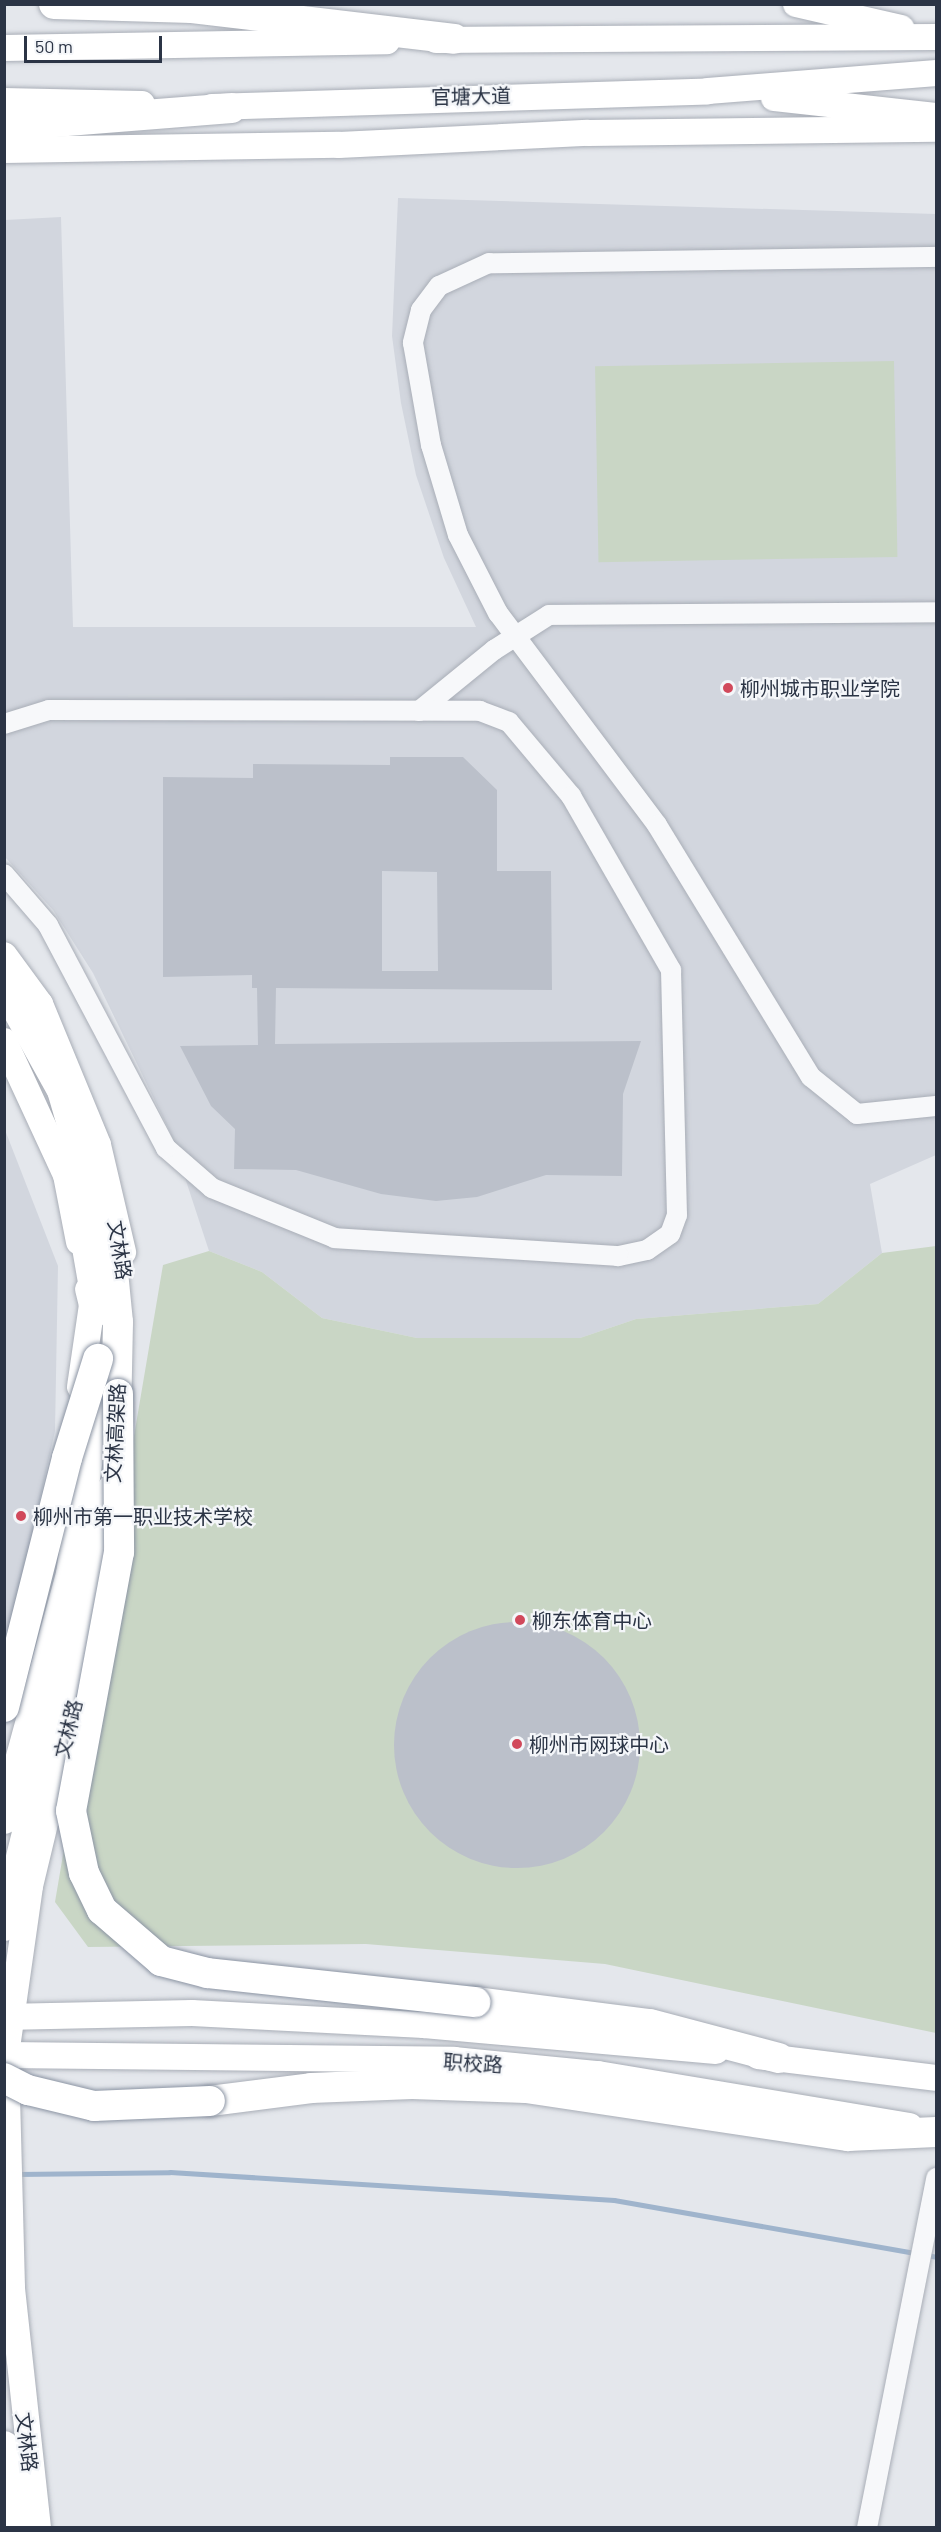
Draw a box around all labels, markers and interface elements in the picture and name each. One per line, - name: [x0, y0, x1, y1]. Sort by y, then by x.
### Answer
- scale bar: [27, 24, 165, 62]
- text: 50 m: [35, 35, 73, 57]
- street label: 官塘大道: [431, 83, 511, 109]
- place label: 柳州城市职业学院: [740, 676, 900, 700]
- marker: 柳州城市职业学院: [721, 681, 735, 695]
- street label: 文林路: [103, 1218, 137, 1282]
- street label: 文林高架路: [100, 1382, 130, 1484]
- place label: 柳州市第一职业技术学校: [33, 1504, 253, 1528]
- marker: 柳州市第一职业技术学校: [14, 1509, 28, 1523]
- place label: 柳东体育中心: [532, 1608, 652, 1632]
- marker: 柳东体育中心: [513, 1613, 527, 1627]
- street label: 文林路: [49, 1697, 87, 1761]
- place label: 柳州市网球中心: [529, 1732, 669, 1756]
- marker: 柳州市网球中心: [510, 1737, 524, 1751]
- street label: 职校路: [442, 2049, 504, 2077]
- street label: 文林路: [11, 2411, 43, 2473]

